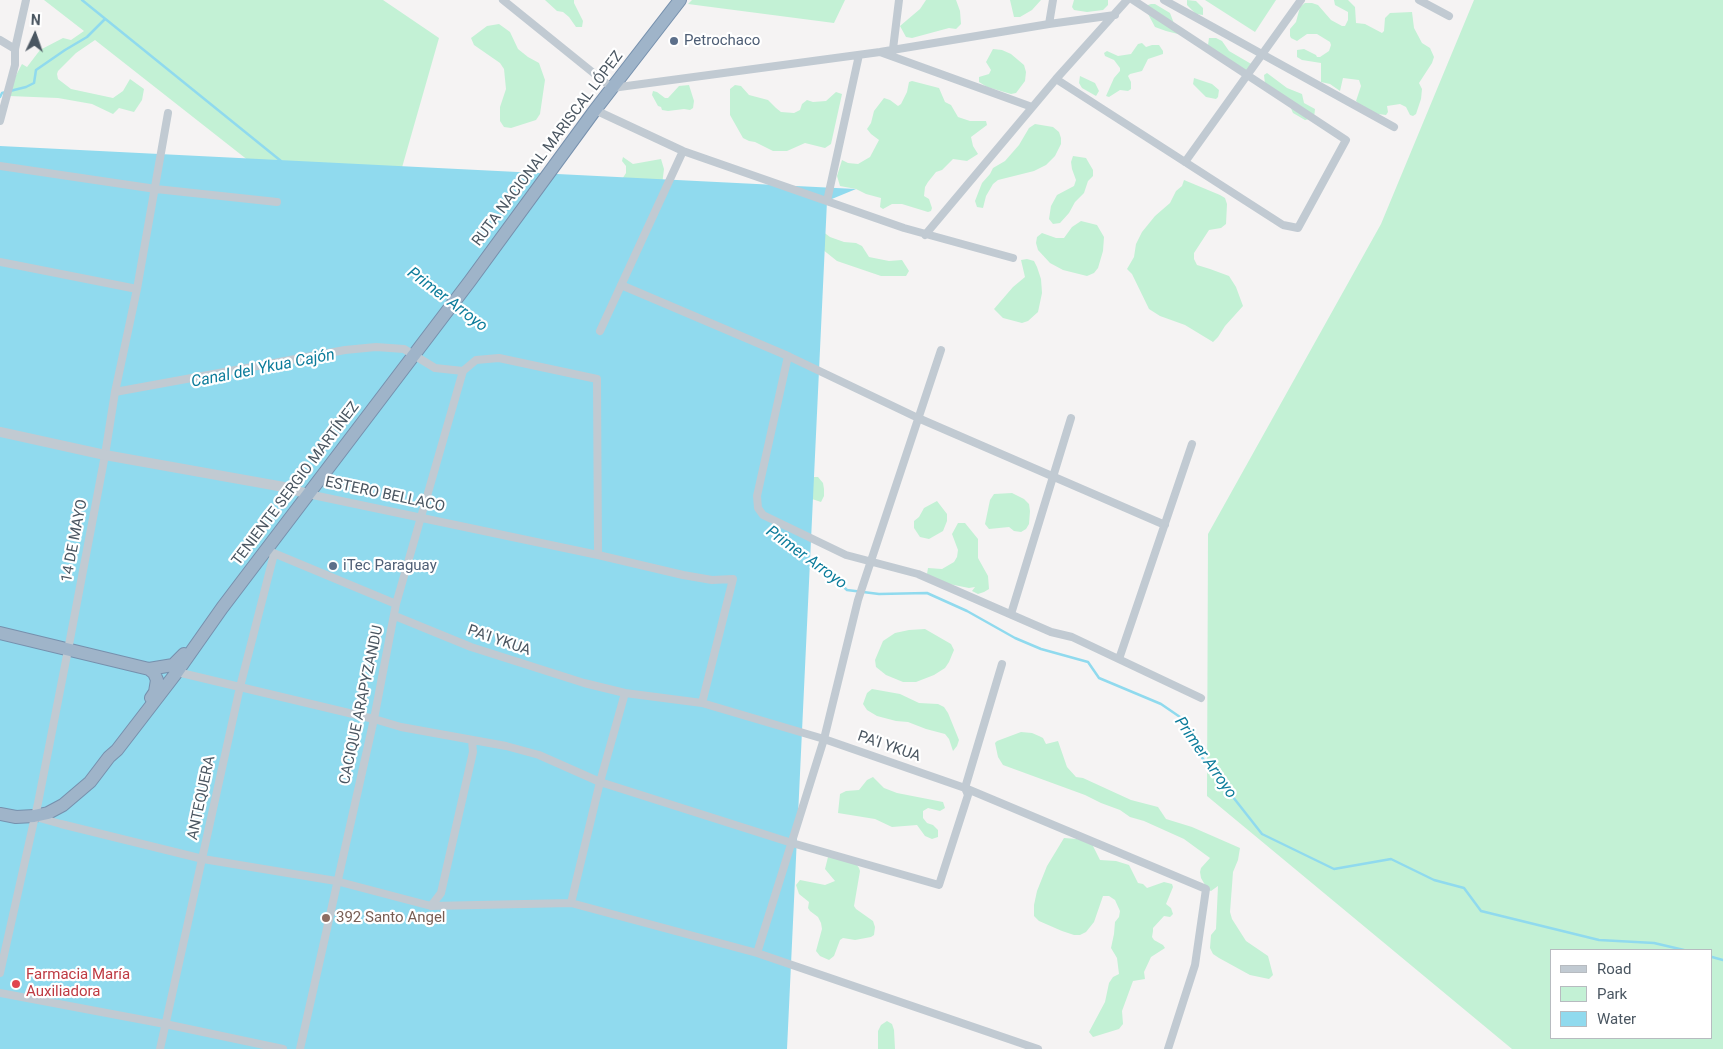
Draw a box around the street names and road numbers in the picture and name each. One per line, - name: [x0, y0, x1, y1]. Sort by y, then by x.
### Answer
- street label: RUTA NACIONAL MARISCAL LÓPEZ: [469, 48, 627, 250]
- street label: TENIENTE SERGIO MARTÍNEZ: [229, 399, 363, 569]
- street label: ESTERO BELLACO: [323, 473, 447, 517]
- street label: 14 DE MAYO: [58, 498, 92, 584]
- street label: PA'I YKUA: [465, 622, 533, 660]
- street label: CACIQUE ARAPYZANDU: [336, 624, 388, 786]
- street label: PA'I YKUA: [855, 728, 923, 766]
- street label: ANTEQUERA: [184, 754, 220, 842]

